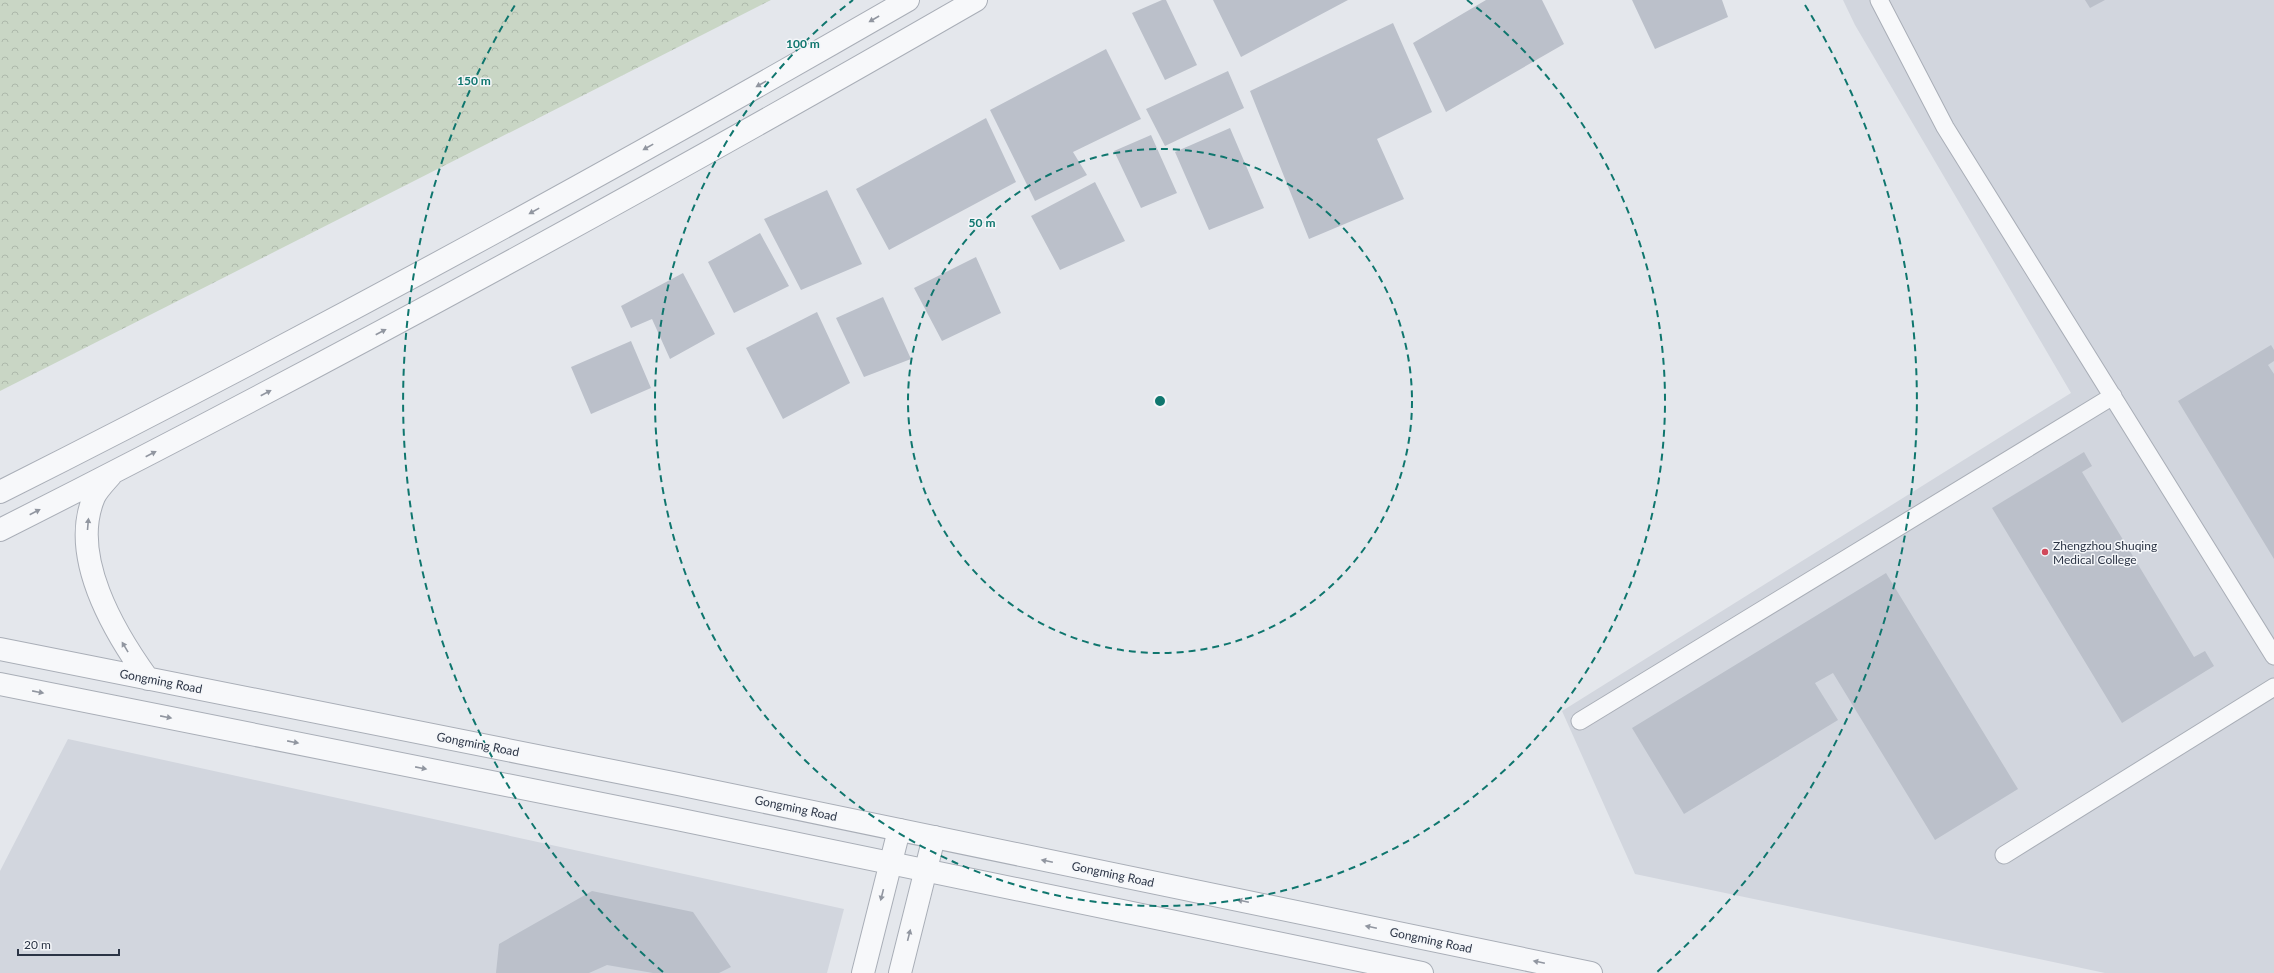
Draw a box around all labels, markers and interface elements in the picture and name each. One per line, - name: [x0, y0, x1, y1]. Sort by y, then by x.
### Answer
- one-way arrow: [868, 16, 880, 23]
- text: 100 m: [786, 36, 820, 51]
- text: 150 m: [457, 73, 491, 88]
- one-way arrow: [756, 81, 767, 88]
- one-way arrow: [642, 144, 654, 151]
- one-way arrow: [528, 207, 540, 214]
- text: 50 m: [969, 215, 995, 230]
- one-way arrow: [375, 329, 387, 335]
- one-way arrow: [260, 390, 272, 397]
- centre of rings: [1153, 394, 1167, 408]
- one-way arrow: [145, 450, 157, 457]
- one-way arrow: [29, 509, 41, 515]
- one-way arrow: [84, 518, 91, 531]
- place label: Zhengzhou Shuqing Medical College: [2053, 538, 2157, 567]
- marker: Zhengzhou Shuqing Medical College: [2040, 547, 2050, 557]
- one-way arrow: [122, 641, 129, 653]
- street label: Gongming Road: [118, 666, 204, 696]
- one-way arrow: [32, 689, 44, 695]
- one-way arrow: [160, 714, 172, 720]
- street label: Gongming Road: [435, 729, 521, 759]
- one-way arrow: [287, 740, 299, 746]
- one-way arrow: [415, 765, 427, 771]
- street label: Gongming Road: [753, 792, 839, 824]
- one-way arrow: [1041, 857, 1054, 863]
- street label: Gongming Road: [1070, 858, 1156, 890]
- one-way arrow: [879, 889, 885, 901]
- one-way arrow: [1237, 898, 1249, 904]
- one-way arrow: [1364, 924, 1377, 930]
- street label: Gongming Road: [1388, 924, 1474, 956]
- one-way arrow: [907, 929, 913, 941]
- scale bar: [18, 931, 119, 957]
- text: 20 m: [24, 937, 51, 952]
- one-way arrow: [1533, 959, 1545, 965]

